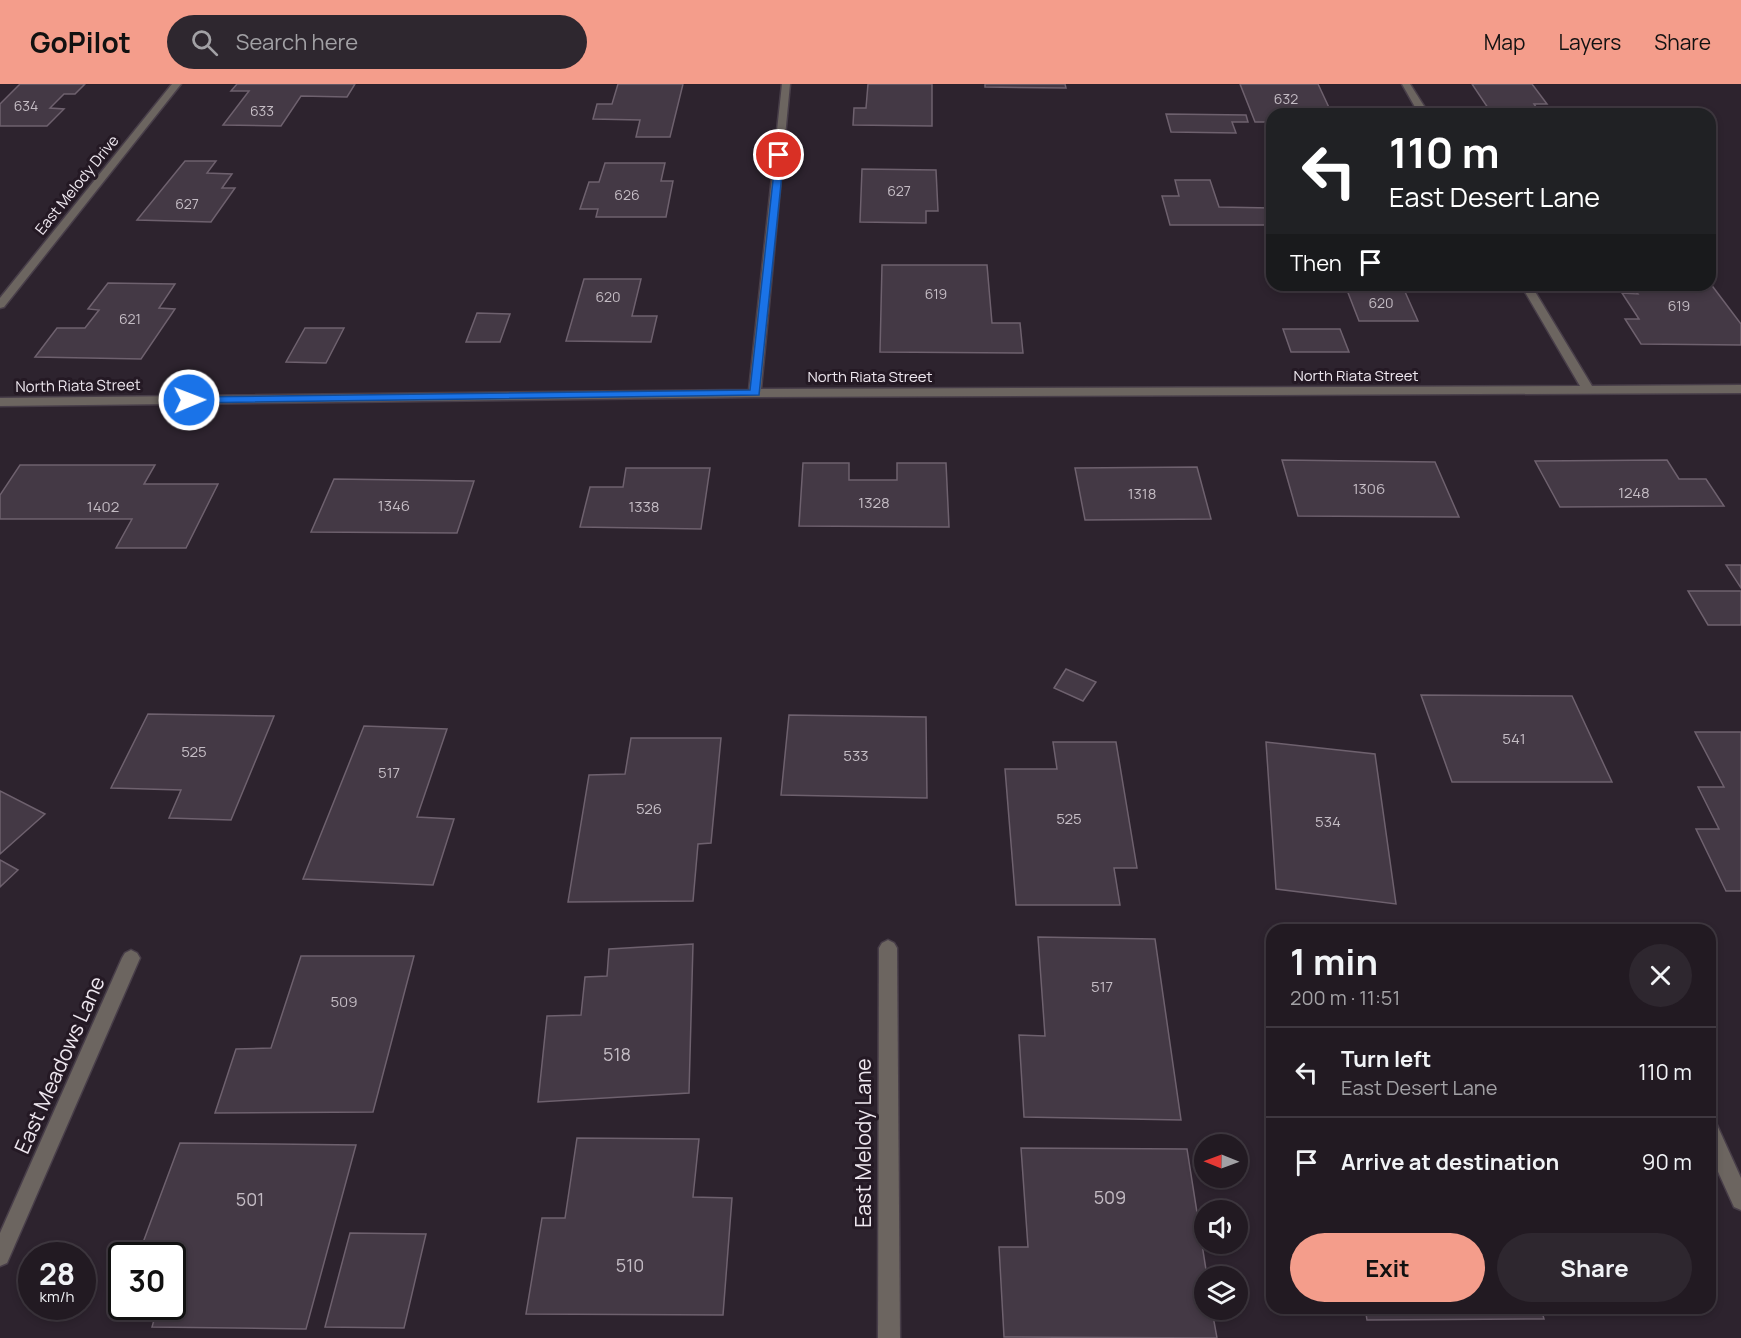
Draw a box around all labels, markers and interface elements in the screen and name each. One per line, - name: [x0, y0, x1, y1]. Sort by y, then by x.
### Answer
- search box: [167, 15, 587, 69]
- text: GoPilot: [30, 23, 131, 61]
- icon: search: [188, 26, 221, 59]
- text: Search here: [236, 27, 358, 57]
- text: Map: [1484, 28, 1525, 56]
- text: Layers: [1558, 28, 1621, 56]
- text: Share: [1654, 28, 1711, 56]
- house number: 632: [1274, 89, 1298, 108]
- house number: 634: [14, 96, 38, 115]
- house number: 633: [250, 101, 274, 120]
- text: 110 m: [1389, 123, 1500, 181]
- pin: [753, 129, 804, 180]
- street label: East Melody Drive: [30, 130, 123, 239]
- icon: left: [1290, 132, 1368, 210]
- icon: arrive: [762, 138, 795, 171]
- text: East Desert Lane: [1389, 178, 1600, 215]
- house number: 627: [887, 181, 911, 200]
- house number: 626: [614, 185, 640, 204]
- house number: 627: [175, 194, 199, 213]
- icon: arrive: [1354, 246, 1387, 279]
- text: Then: [1290, 248, 1342, 278]
- house number: 619: [925, 284, 947, 303]
- house number: 620: [595, 287, 621, 306]
- house number: 620: [1368, 293, 1394, 312]
- house number: 619: [1668, 296, 1690, 315]
- house number: 621: [119, 309, 141, 328]
- street label: North Riata Street: [1293, 365, 1419, 386]
- street label: North Riata Street: [807, 366, 933, 387]
- position arrow: [157, 368, 221, 432]
- street label: North Riata Street: [15, 374, 141, 397]
- house number: 1306: [1353, 478, 1385, 499]
- house number: 1248: [1618, 482, 1650, 503]
- house number: 1318: [1128, 483, 1156, 504]
- house number: 1328: [858, 492, 890, 513]
- house number: 1346: [378, 495, 410, 516]
- house number: 1402: [87, 496, 119, 517]
- house number: 1338: [628, 496, 660, 517]
- house number: 541: [1502, 728, 1526, 749]
- house number: 525: [181, 741, 207, 762]
- house number: 533: [843, 745, 869, 766]
- house number: 517: [378, 762, 400, 783]
- house number: 526: [636, 798, 662, 819]
- house number: 525: [1056, 808, 1082, 829]
- house number: 534: [1315, 811, 1341, 832]
- text: 1 min: [1290, 937, 1378, 986]
- button: close: [1629, 944, 1692, 1007]
- street label: East Meadows Lane: [7, 972, 111, 1158]
- house number: 517: [1091, 976, 1113, 997]
- text: 200 m · 11:51: [1290, 984, 1400, 1011]
- house number: 509: [330, 991, 358, 1012]
- house number: 518: [603, 1042, 631, 1066]
- text: Turn left: [1341, 1044, 1431, 1074]
- icon: left: [1290, 1056, 1323, 1089]
- text: 110 m: [1638, 1057, 1692, 1087]
- street label: East Melody Lane: [849, 1058, 877, 1228]
- text: East Desert Lane: [1341, 1074, 1497, 1101]
- north arrow: [1194, 1134, 1248, 1188]
- map controls: [1194, 1134, 1248, 1320]
- icon: arrive: [1290, 1146, 1323, 1179]
- text: Arrive at destination: [1341, 1147, 1559, 1177]
- text: 90 m: [1642, 1147, 1692, 1177]
- house number: 509: [1094, 1185, 1126, 1209]
- house number: 501: [236, 1187, 264, 1211]
- button: sound: [1194, 1200, 1248, 1254]
- button: Exit: [1290, 1233, 1485, 1302]
- button: Share: [1497, 1233, 1692, 1302]
- speed limit sign: 30: [108, 1242, 186, 1320]
- text: 28: [39, 1253, 75, 1294]
- house number: 510: [616, 1253, 644, 1277]
- button: layers: [1194, 1266, 1248, 1320]
- text: km/h: [40, 1286, 74, 1307]

